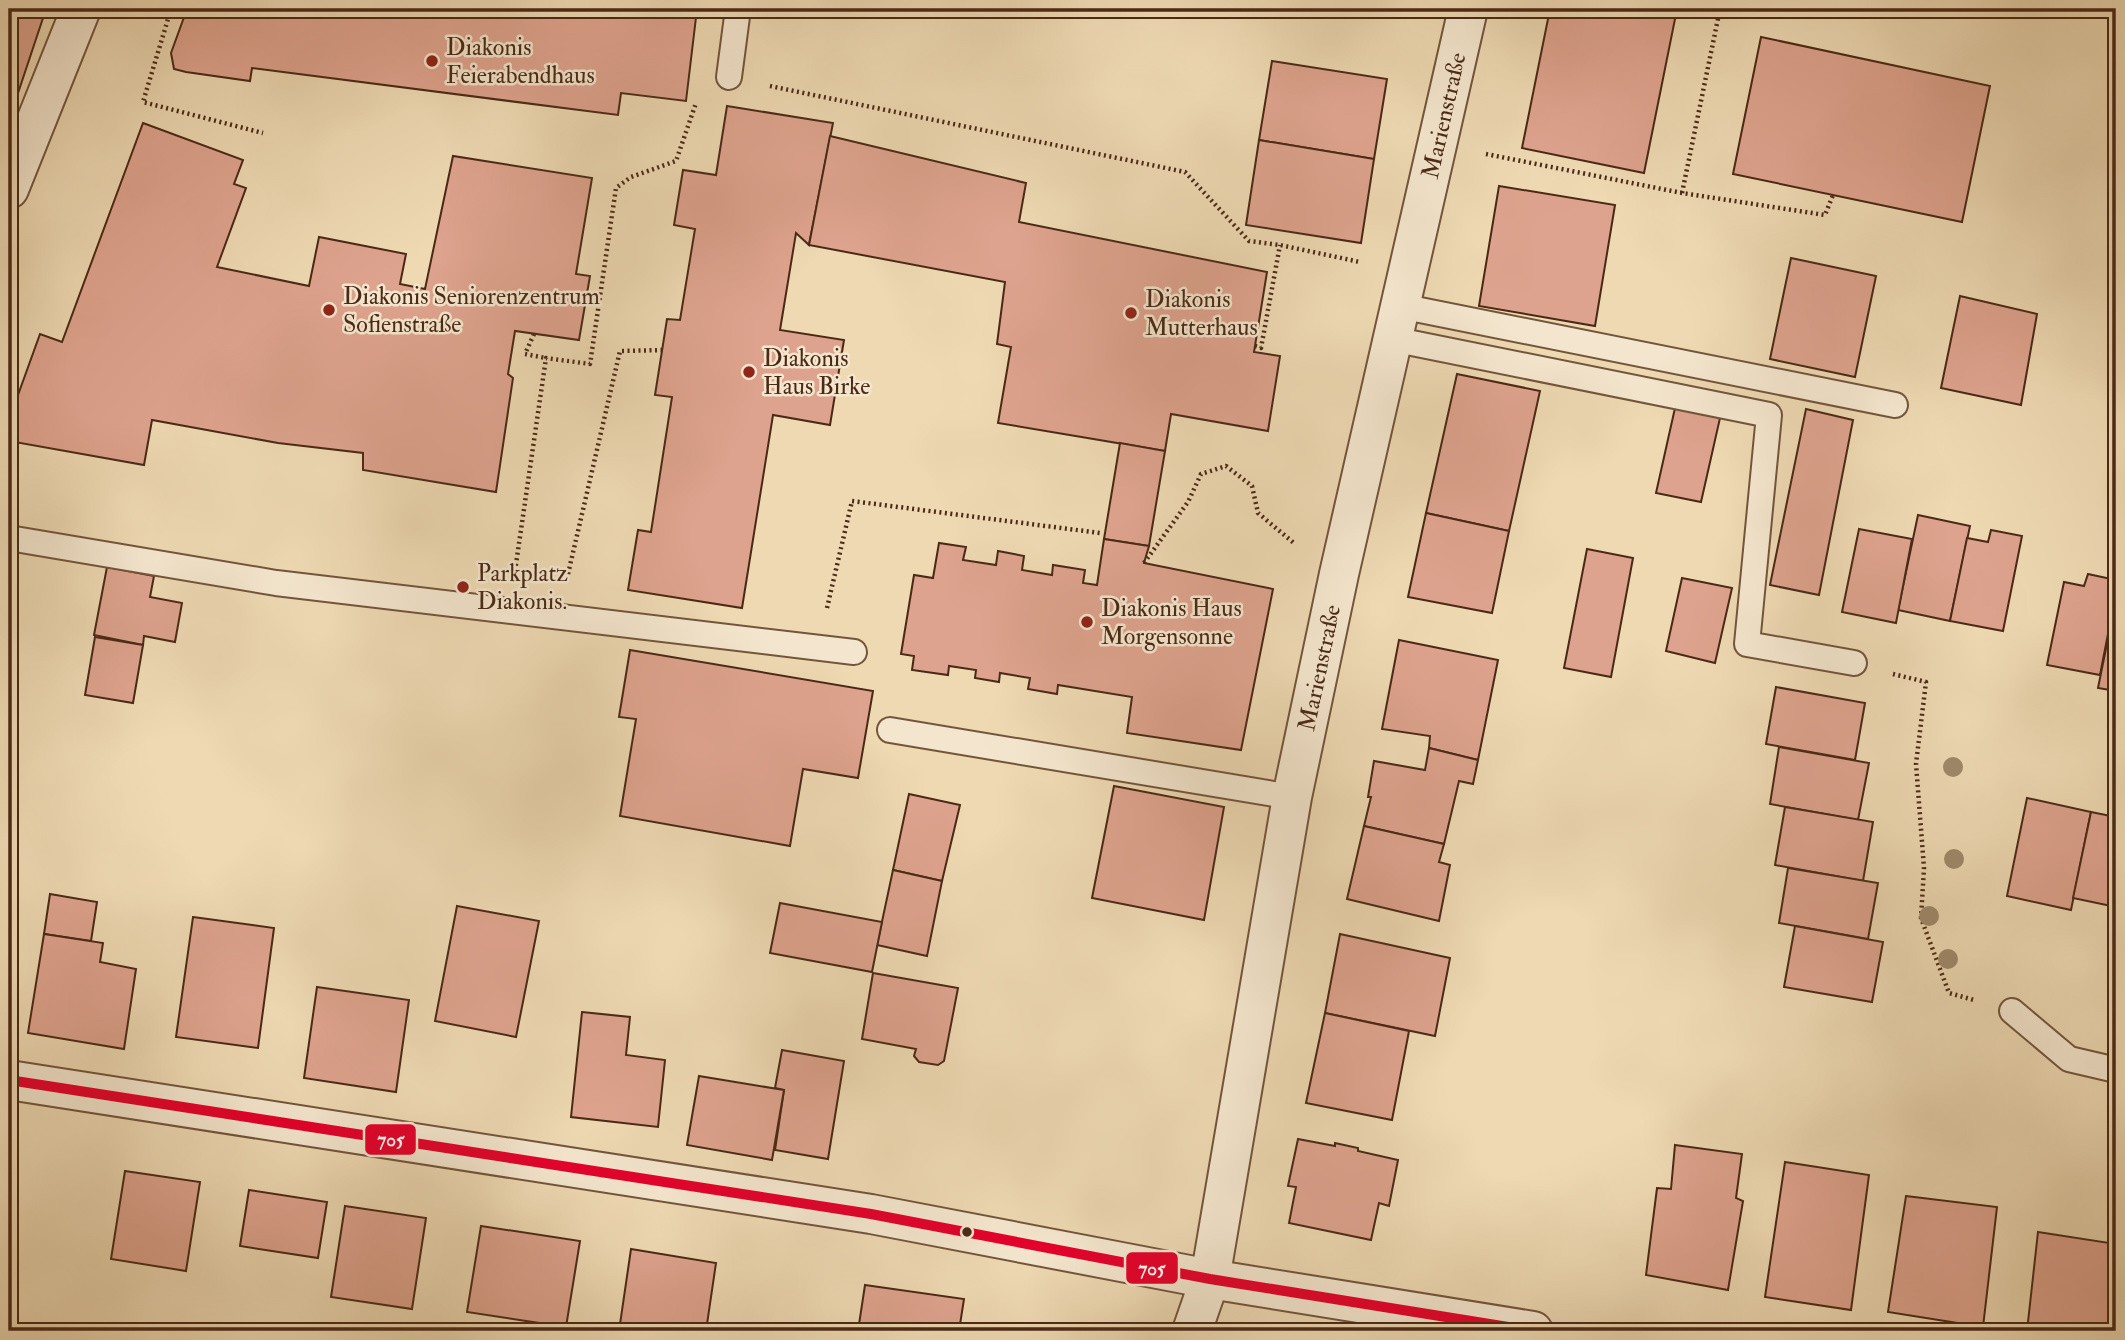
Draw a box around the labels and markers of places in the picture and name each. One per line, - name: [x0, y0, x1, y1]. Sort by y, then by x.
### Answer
- place label: Diakonis Feierabendhaus: [446, 32, 595, 91]
- marker: Diakonis Feierabendhaus: [424, 53, 440, 69]
- place label: Diakonis Seniorenzentrum Sofienstraße: [343, 281, 600, 340]
- place label: Diakonis Mutterhaus: [1145, 284, 1258, 343]
- marker: Diakonis Seniorenzentrum Sofienstraße: [321, 302, 337, 318]
- marker: Diakonis Mutterhaus: [1123, 305, 1139, 321]
- place label: Diakonis Haus Birke: [763, 343, 870, 402]
- marker: Diakonis Haus Birke: [741, 364, 757, 380]
- place label: Parkplatz Diakonis.: [477, 558, 568, 617]
- marker: Parkplatz Diakonis.: [455, 579, 471, 595]
- place label: Diakonis Haus Morgensonne: [1101, 593, 1242, 652]
- marker: Diakonis Haus Morgensonne: [1079, 614, 1095, 630]
- unlabelled marker: [960, 1225, 974, 1239]

